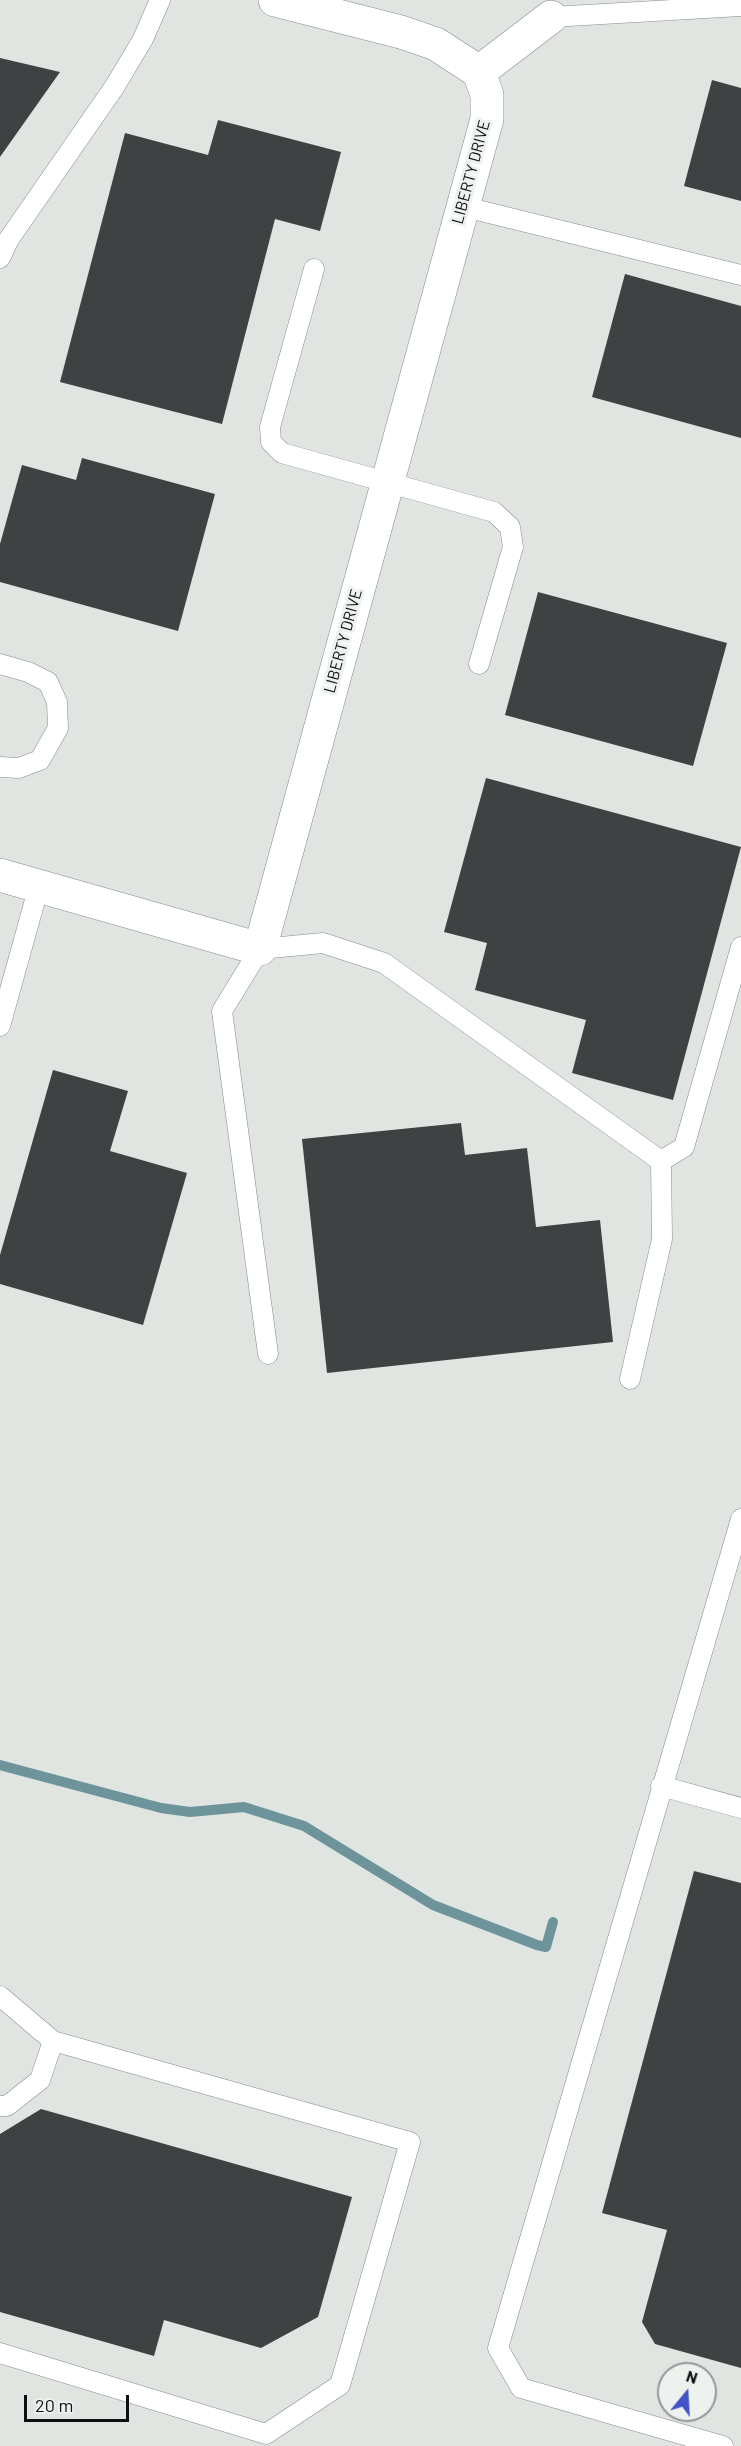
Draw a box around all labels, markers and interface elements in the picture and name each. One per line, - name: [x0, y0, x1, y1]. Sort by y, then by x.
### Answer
- street label: LIBERTY DRIVE: [448, 118, 494, 226]
- street label: LIBERTY DRIVE: [320, 587, 366, 695]
- north arrow: [657, 2362, 717, 2422]
- text: N: [684, 2366, 700, 2387]
- scale bar: [27, 2383, 132, 2421]
- text: 20 m: [35, 2394, 73, 2416]

